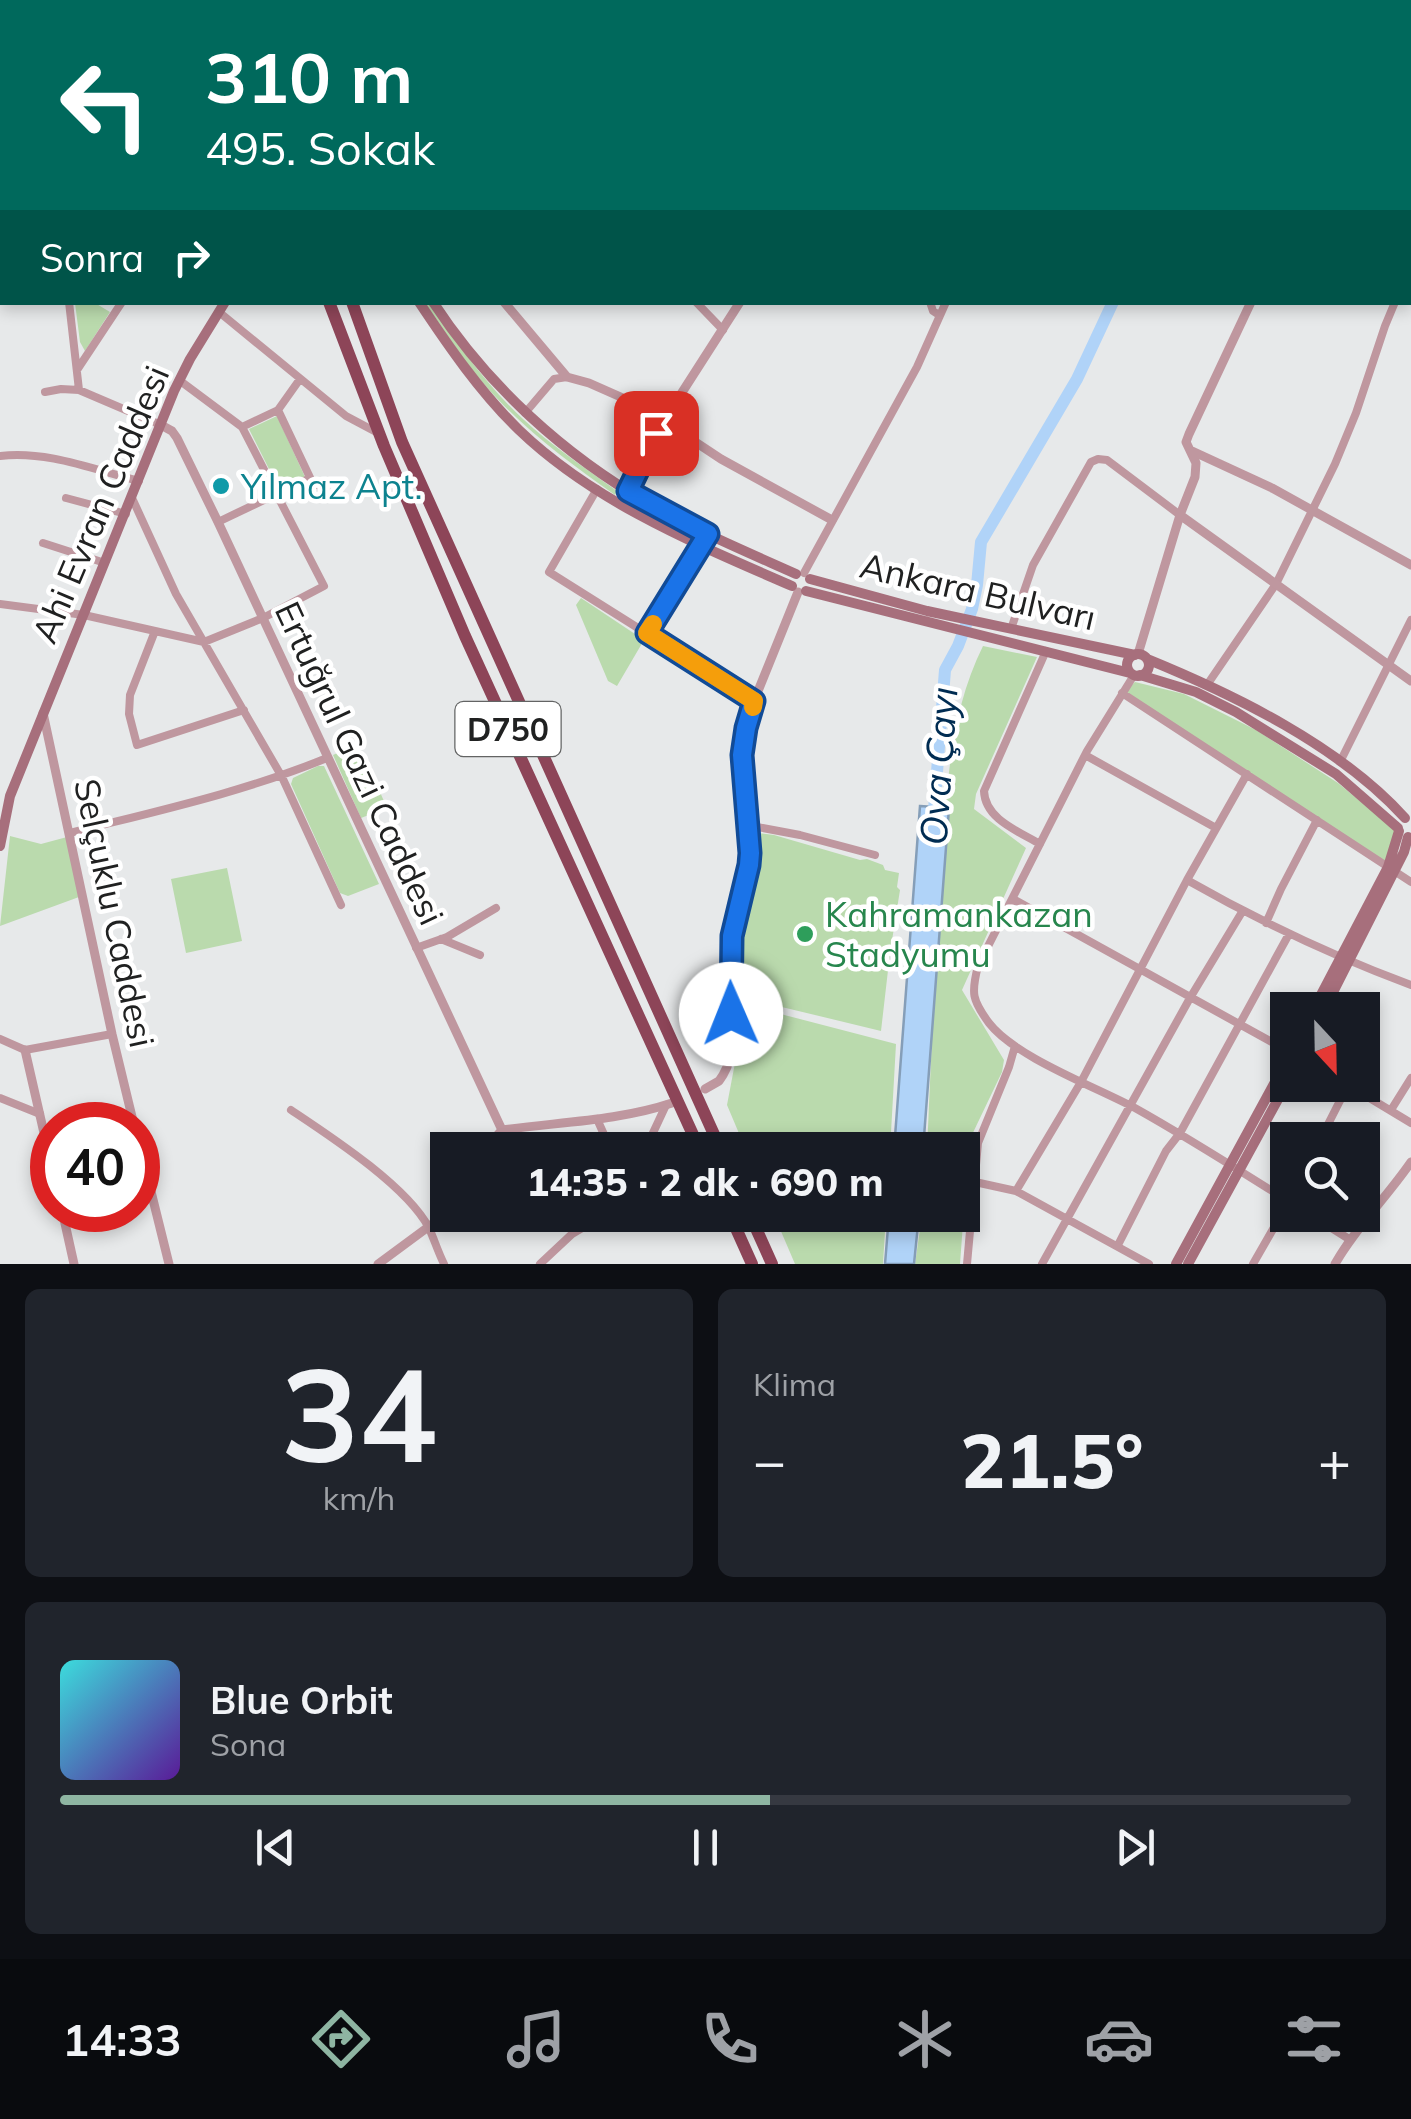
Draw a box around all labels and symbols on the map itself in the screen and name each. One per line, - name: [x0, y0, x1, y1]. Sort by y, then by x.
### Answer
- street label: Ahi Evran Caddesi: [22, 359, 178, 649]
- pin: [614, 391, 699, 476]
- place label: Yılmaz Apt.: [240, 464, 423, 508]
- marker: Yılmaz Apt.: [210, 475, 232, 497]
- street label: Ankara Bulvarı: [856, 543, 1100, 639]
- street label: Ertuğrul Gazi Caddesi: [266, 594, 454, 932]
- water label: Ova Çayı: [909, 685, 967, 847]
- road number: D750: [456, 702, 560, 756]
- street label: Selçuklu Caddesi: [65, 775, 165, 1051]
- place label: Kahramankazan Stadyumu: [825, 892, 1093, 976]
- marker: Kahramankazan Stadyumu: [794, 923, 816, 945]
- position arrow: [679, 962, 783, 1066]
- north arrow: [1270, 992, 1380, 1102]
- speed limit sign: 40: [30, 1102, 160, 1232]

